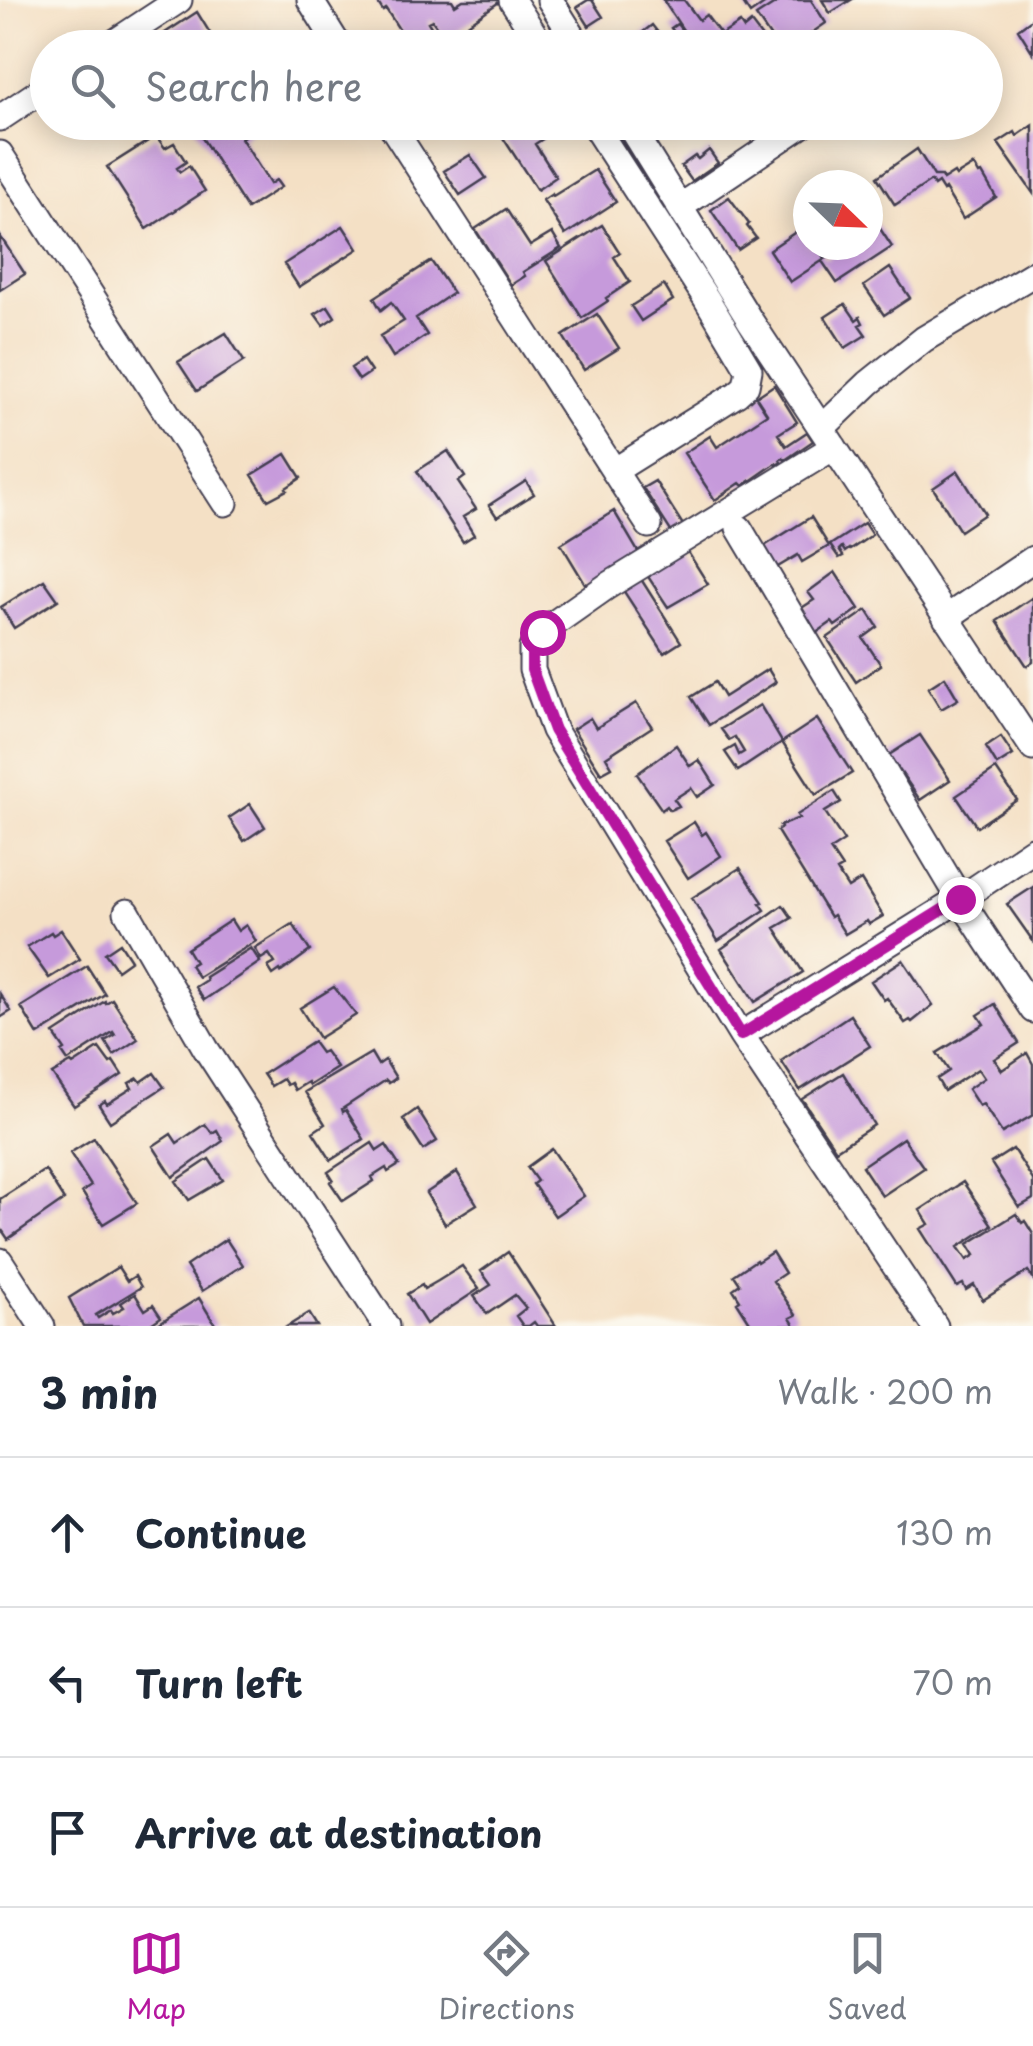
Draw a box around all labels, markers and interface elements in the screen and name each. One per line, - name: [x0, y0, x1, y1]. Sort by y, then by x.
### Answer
- search box: [30, 30, 1003, 140]
- text: Search here: [145, 57, 362, 114]
- icon: search: [65, 58, 120, 113]
- north arrow: [793, 170, 883, 260]
- route start: [520, 610, 566, 656]
- route end: [938, 877, 984, 923]
- text: 3 min: [40, 1360, 158, 1423]
- text: Walk · 200 m: [778, 1367, 993, 1415]
- text: Continue: [135, 1504, 306, 1561]
- icon: ahead: [40, 1505, 95, 1560]
- text: 130 m: [896, 1508, 993, 1556]
- text: Turn left: [135, 1654, 303, 1711]
- icon: left: [40, 1655, 95, 1710]
- text: 70 m: [913, 1658, 993, 1706]
- text: Arrive at destination: [135, 1804, 543, 1861]
- icon: arrive: [40, 1805, 95, 1860]
- tab: Map: [126, 1926, 186, 2029]
- tab: Directions: [439, 1926, 575, 2029]
- tab: Saved: [827, 1926, 907, 2029]

